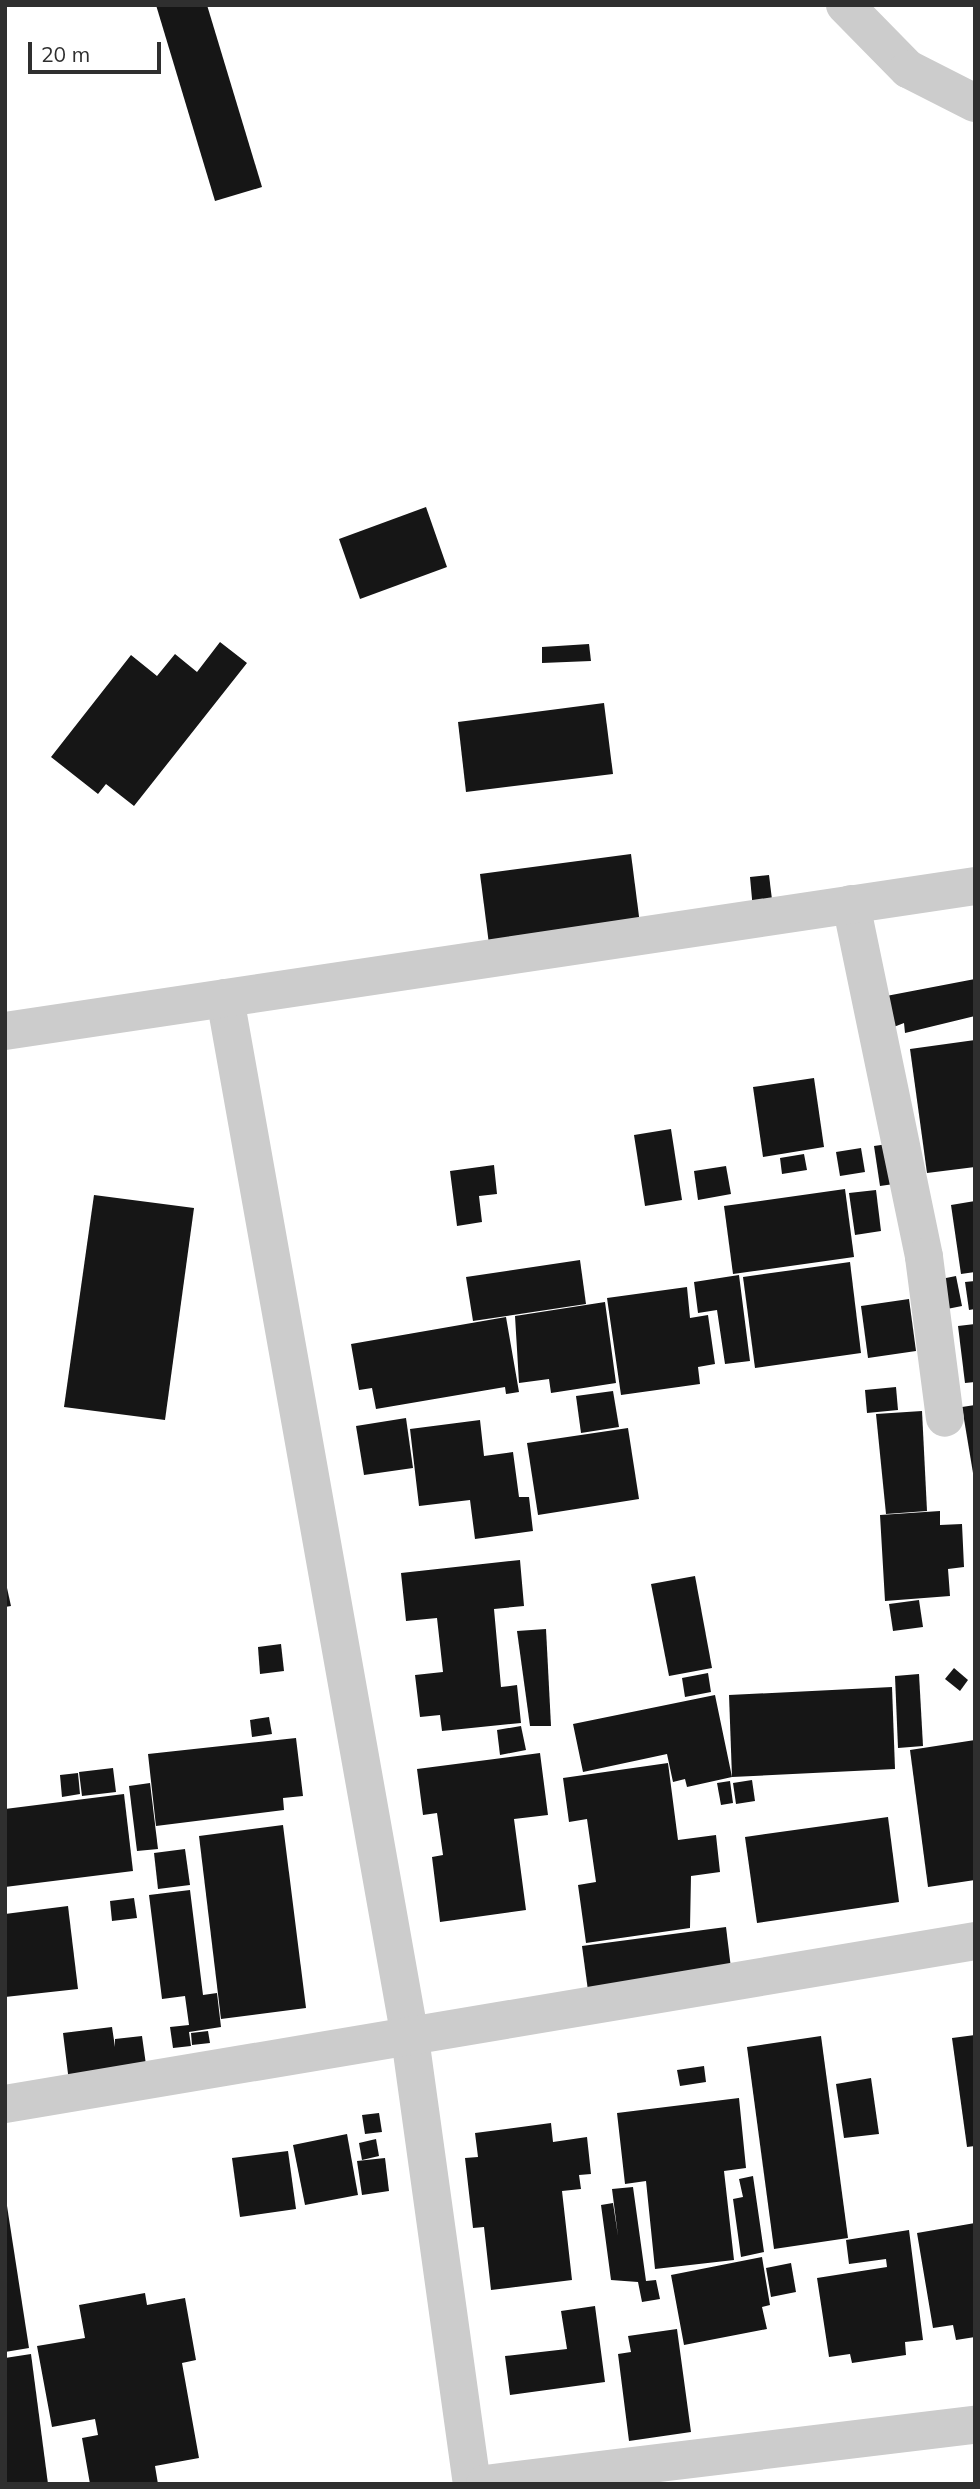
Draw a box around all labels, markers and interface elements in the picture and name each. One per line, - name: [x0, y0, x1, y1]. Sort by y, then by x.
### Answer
- scale bar: [32, 28, 164, 72]
- text: 20 m: [41, 41, 90, 67]

